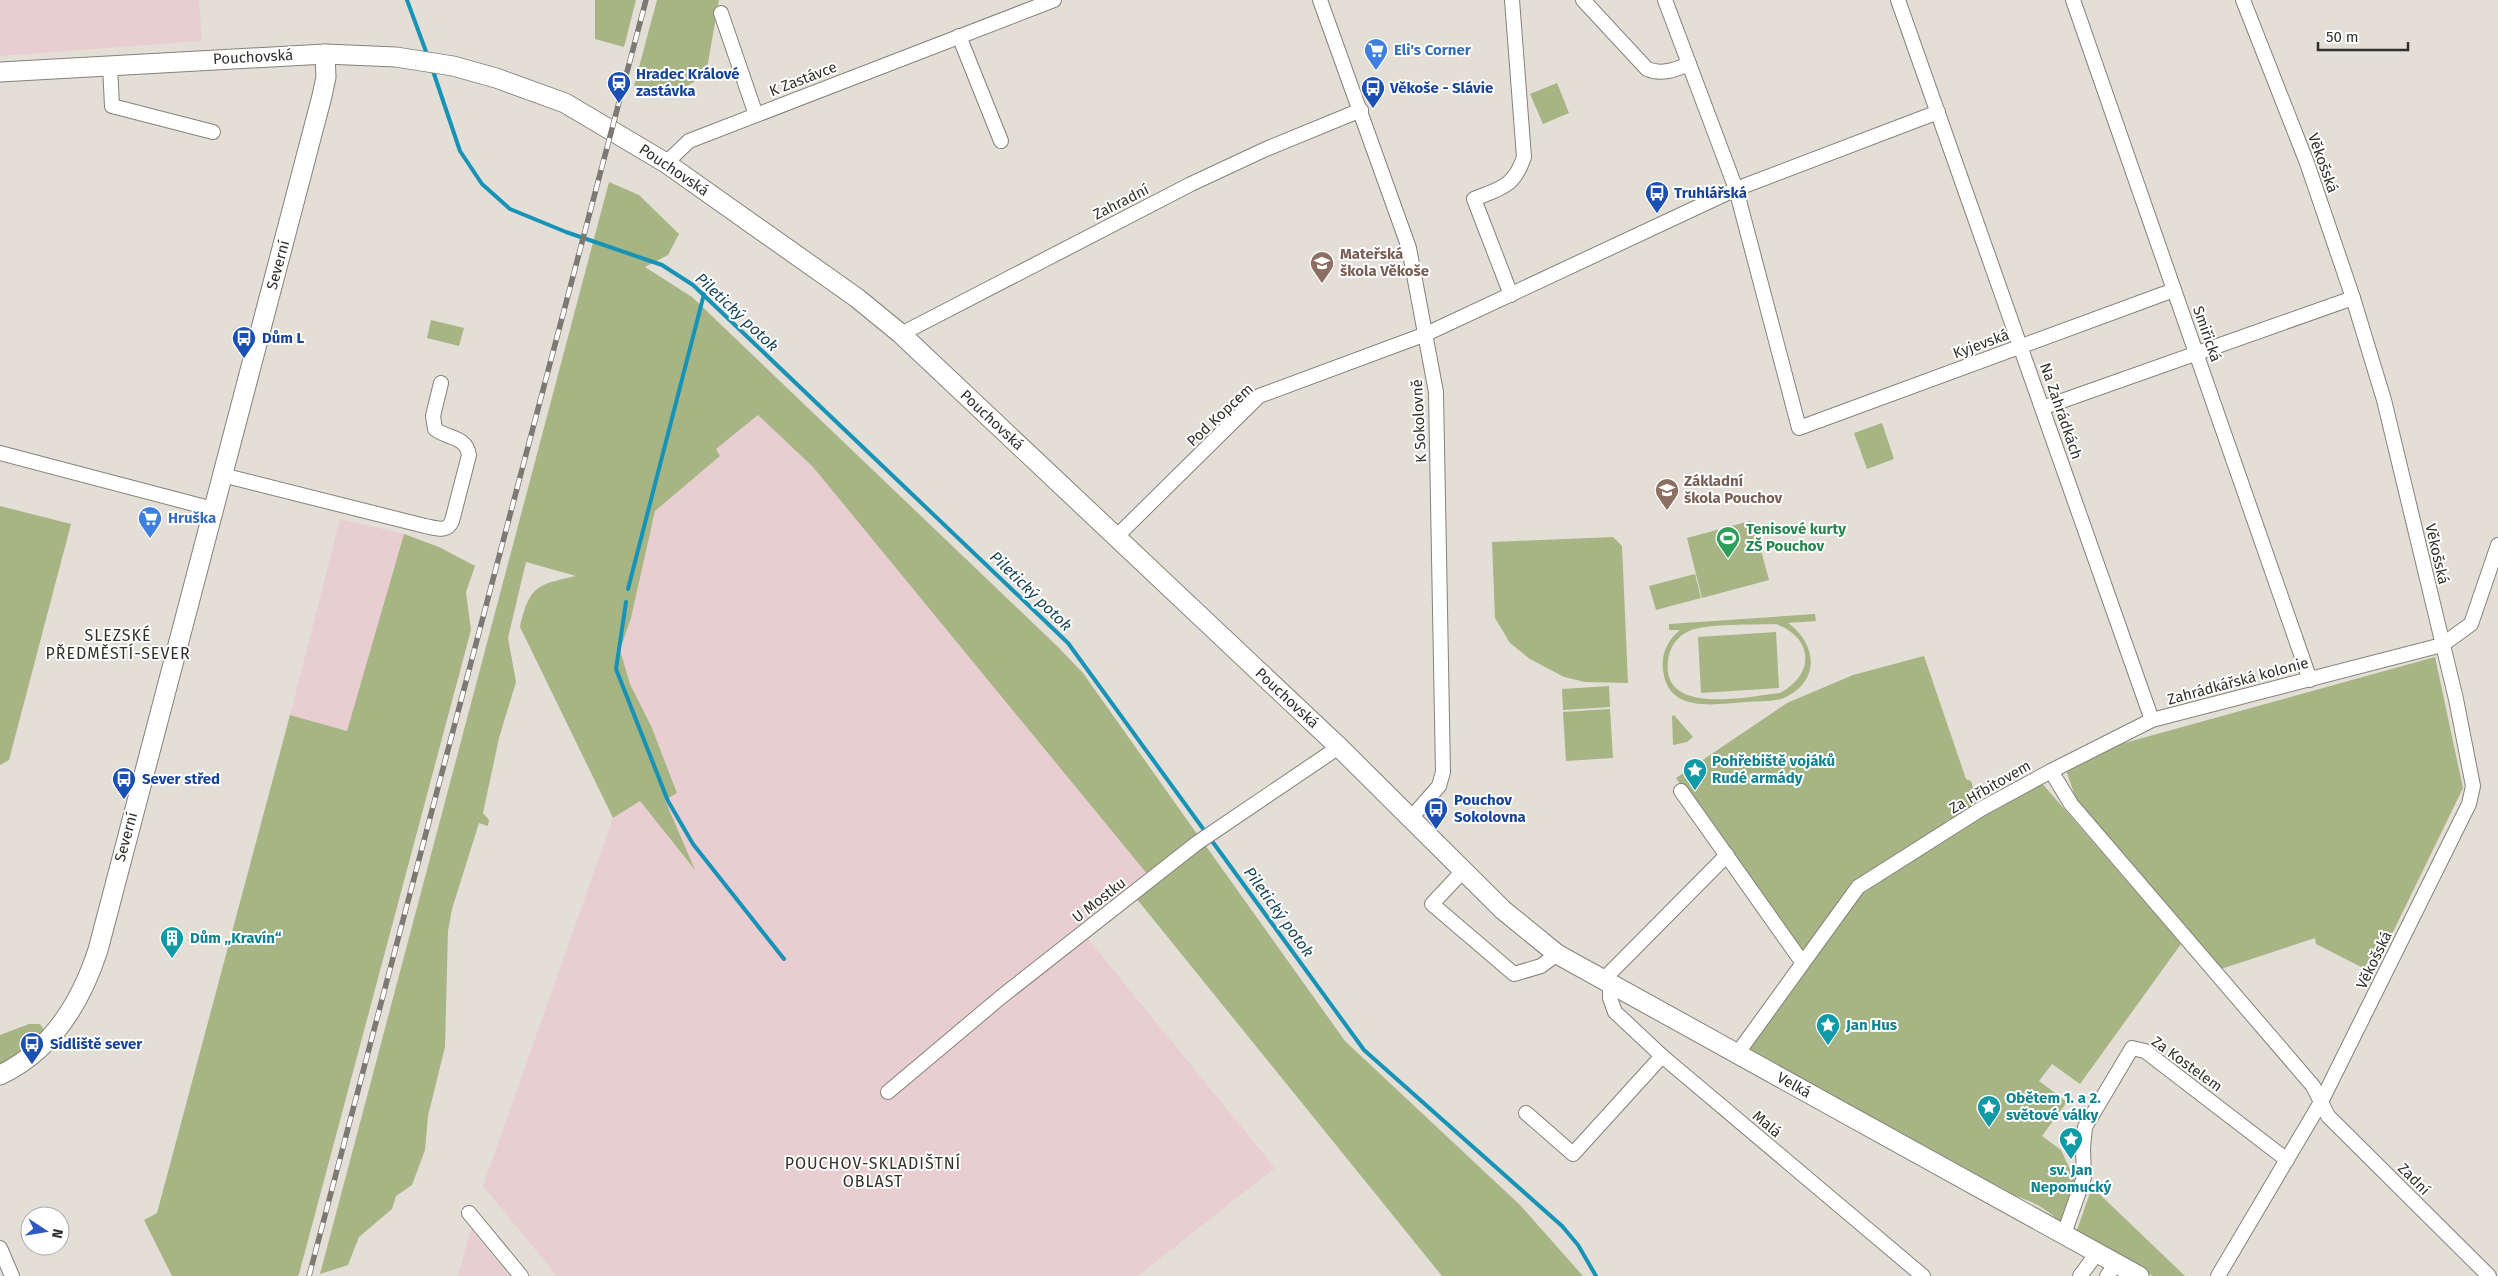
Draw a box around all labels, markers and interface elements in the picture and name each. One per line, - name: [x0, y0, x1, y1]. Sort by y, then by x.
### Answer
- scale bar: [2318, 20, 2408, 52]
- text: 50 m: [2326, 28, 2359, 46]
- supermarket icon: Eli's Corner: [1363, 37, 1389, 71]
- place label: Eli's Corner: [1394, 41, 1472, 59]
- street label: Pouchovská: [212, 46, 294, 68]
- street label: K Zastávce: [767, 58, 839, 100]
- place label: Hradec Králové zastávka: [636, 65, 740, 100]
- station icon: Hradec Králové zastávka: [606, 70, 632, 104]
- bus stop icon: Věkoše - Slávie: [1360, 75, 1386, 109]
- place label: Věkoše - Slávie: [1389, 79, 1493, 97]
- street label: Věkošská: [2304, 131, 2342, 195]
- street label: Pouchovská: [636, 140, 712, 200]
- street label: Zahradní: [1090, 180, 1152, 224]
- bus stop icon: Truhlářská: [1644, 180, 1670, 214]
- place label: Truhlářská: [1674, 184, 1747, 202]
- street label: Severní: [263, 238, 293, 292]
- place label: Mateřská škola Věkoše: [1340, 245, 1429, 280]
- school or university icon: Mateřská škola Věkoše: [1309, 250, 1335, 284]
- water label: Piletický potok: [692, 269, 783, 356]
- street label: Smiřická: [2189, 304, 2225, 364]
- bus stop icon: Dům L: [231, 325, 257, 359]
- street label: Kyjevská: [1951, 326, 2011, 362]
- place label: Dům L: [262, 329, 305, 347]
- street label: Na Zahrádkách: [2036, 360, 2086, 462]
- street label: K Sokolovně: [1408, 379, 1430, 463]
- street label: Pod Kopcem: [1183, 380, 1257, 450]
- street label: Pouchovská: [956, 386, 1028, 454]
- place label: Základní škola Pouchov: [1684, 472, 1783, 507]
- school or university icon: Základní škola Pouchov: [1654, 477, 1680, 511]
- supermarket icon: Hruška: [137, 505, 163, 539]
- place label: Hruška: [168, 509, 216, 527]
- place label: Tenisové kurty ZŠ Pouchov: [1746, 520, 1846, 555]
- street label: Věkošská: [2421, 522, 2453, 586]
- sports icon: Tenisové kurty ZŠ Pouchov: [1715, 525, 1741, 559]
- water label: Piletický potok: [986, 547, 1076, 635]
- district label: SLEZSKÉ PŘEDMĚSTÍ-SEVER: [45, 625, 191, 663]
- street label: Zahrádkářská kolonie: [2165, 654, 2311, 708]
- street label: Pouchovská: [1251, 664, 1323, 732]
- place label: Pohřebiště vojáků Rudé armády: [1712, 752, 1835, 787]
- street label: Za Hřbitovem: [1946, 756, 2034, 818]
- place icon: Pohřebiště vojáků Rudé armády: [1682, 757, 1708, 791]
- bus stop icon: Sever střed: [111, 766, 137, 800]
- place label: Sever střed: [142, 770, 220, 788]
- place label: Pouchov Sokolovna: [1454, 791, 1526, 826]
- bus stop icon: Pouchov Sokolovna: [1423, 796, 1449, 830]
- street label: Severní: [111, 810, 141, 864]
- water label: Piletický potok: [1240, 863, 1318, 961]
- street label: U Mostku: [1069, 873, 1129, 927]
- building icon: Dům „Kravín“: [159, 925, 185, 959]
- street label: Věkošská: [2352, 928, 2396, 992]
- place label: Dům „Kravín“: [190, 929, 282, 947]
- place icon: Jan Hus: [1815, 1012, 1841, 1046]
- place label: Jan Hus: [1845, 1016, 1897, 1034]
- bus stop icon: Sídliště sever: [19, 1031, 45, 1065]
- street label: Za Kostelem: [2148, 1032, 2226, 1096]
- place label: Sídliště sever: [50, 1035, 143, 1053]
- street label: Velká: [1774, 1068, 1814, 1102]
- place label: Obětem 1. a 2. světové války: [2006, 1089, 2101, 1124]
- place icon: Obětem 1. a 2. světové války: [1976, 1094, 2002, 1128]
- street label: Malá: [1749, 1107, 1785, 1141]
- place icon: sv. Jan Nepomucký: [2058, 1126, 2084, 1160]
- district label: POUCHOV-SKLADIŠTNÍ OBLAST: [785, 1153, 961, 1191]
- street label: Zadní: [2394, 1159, 2434, 1199]
- place label: sv. Jan Nepomucký: [2031, 1161, 2111, 1196]
- north arrow: [20, 1206, 70, 1256]
- text: N: [48, 1227, 67, 1240]

